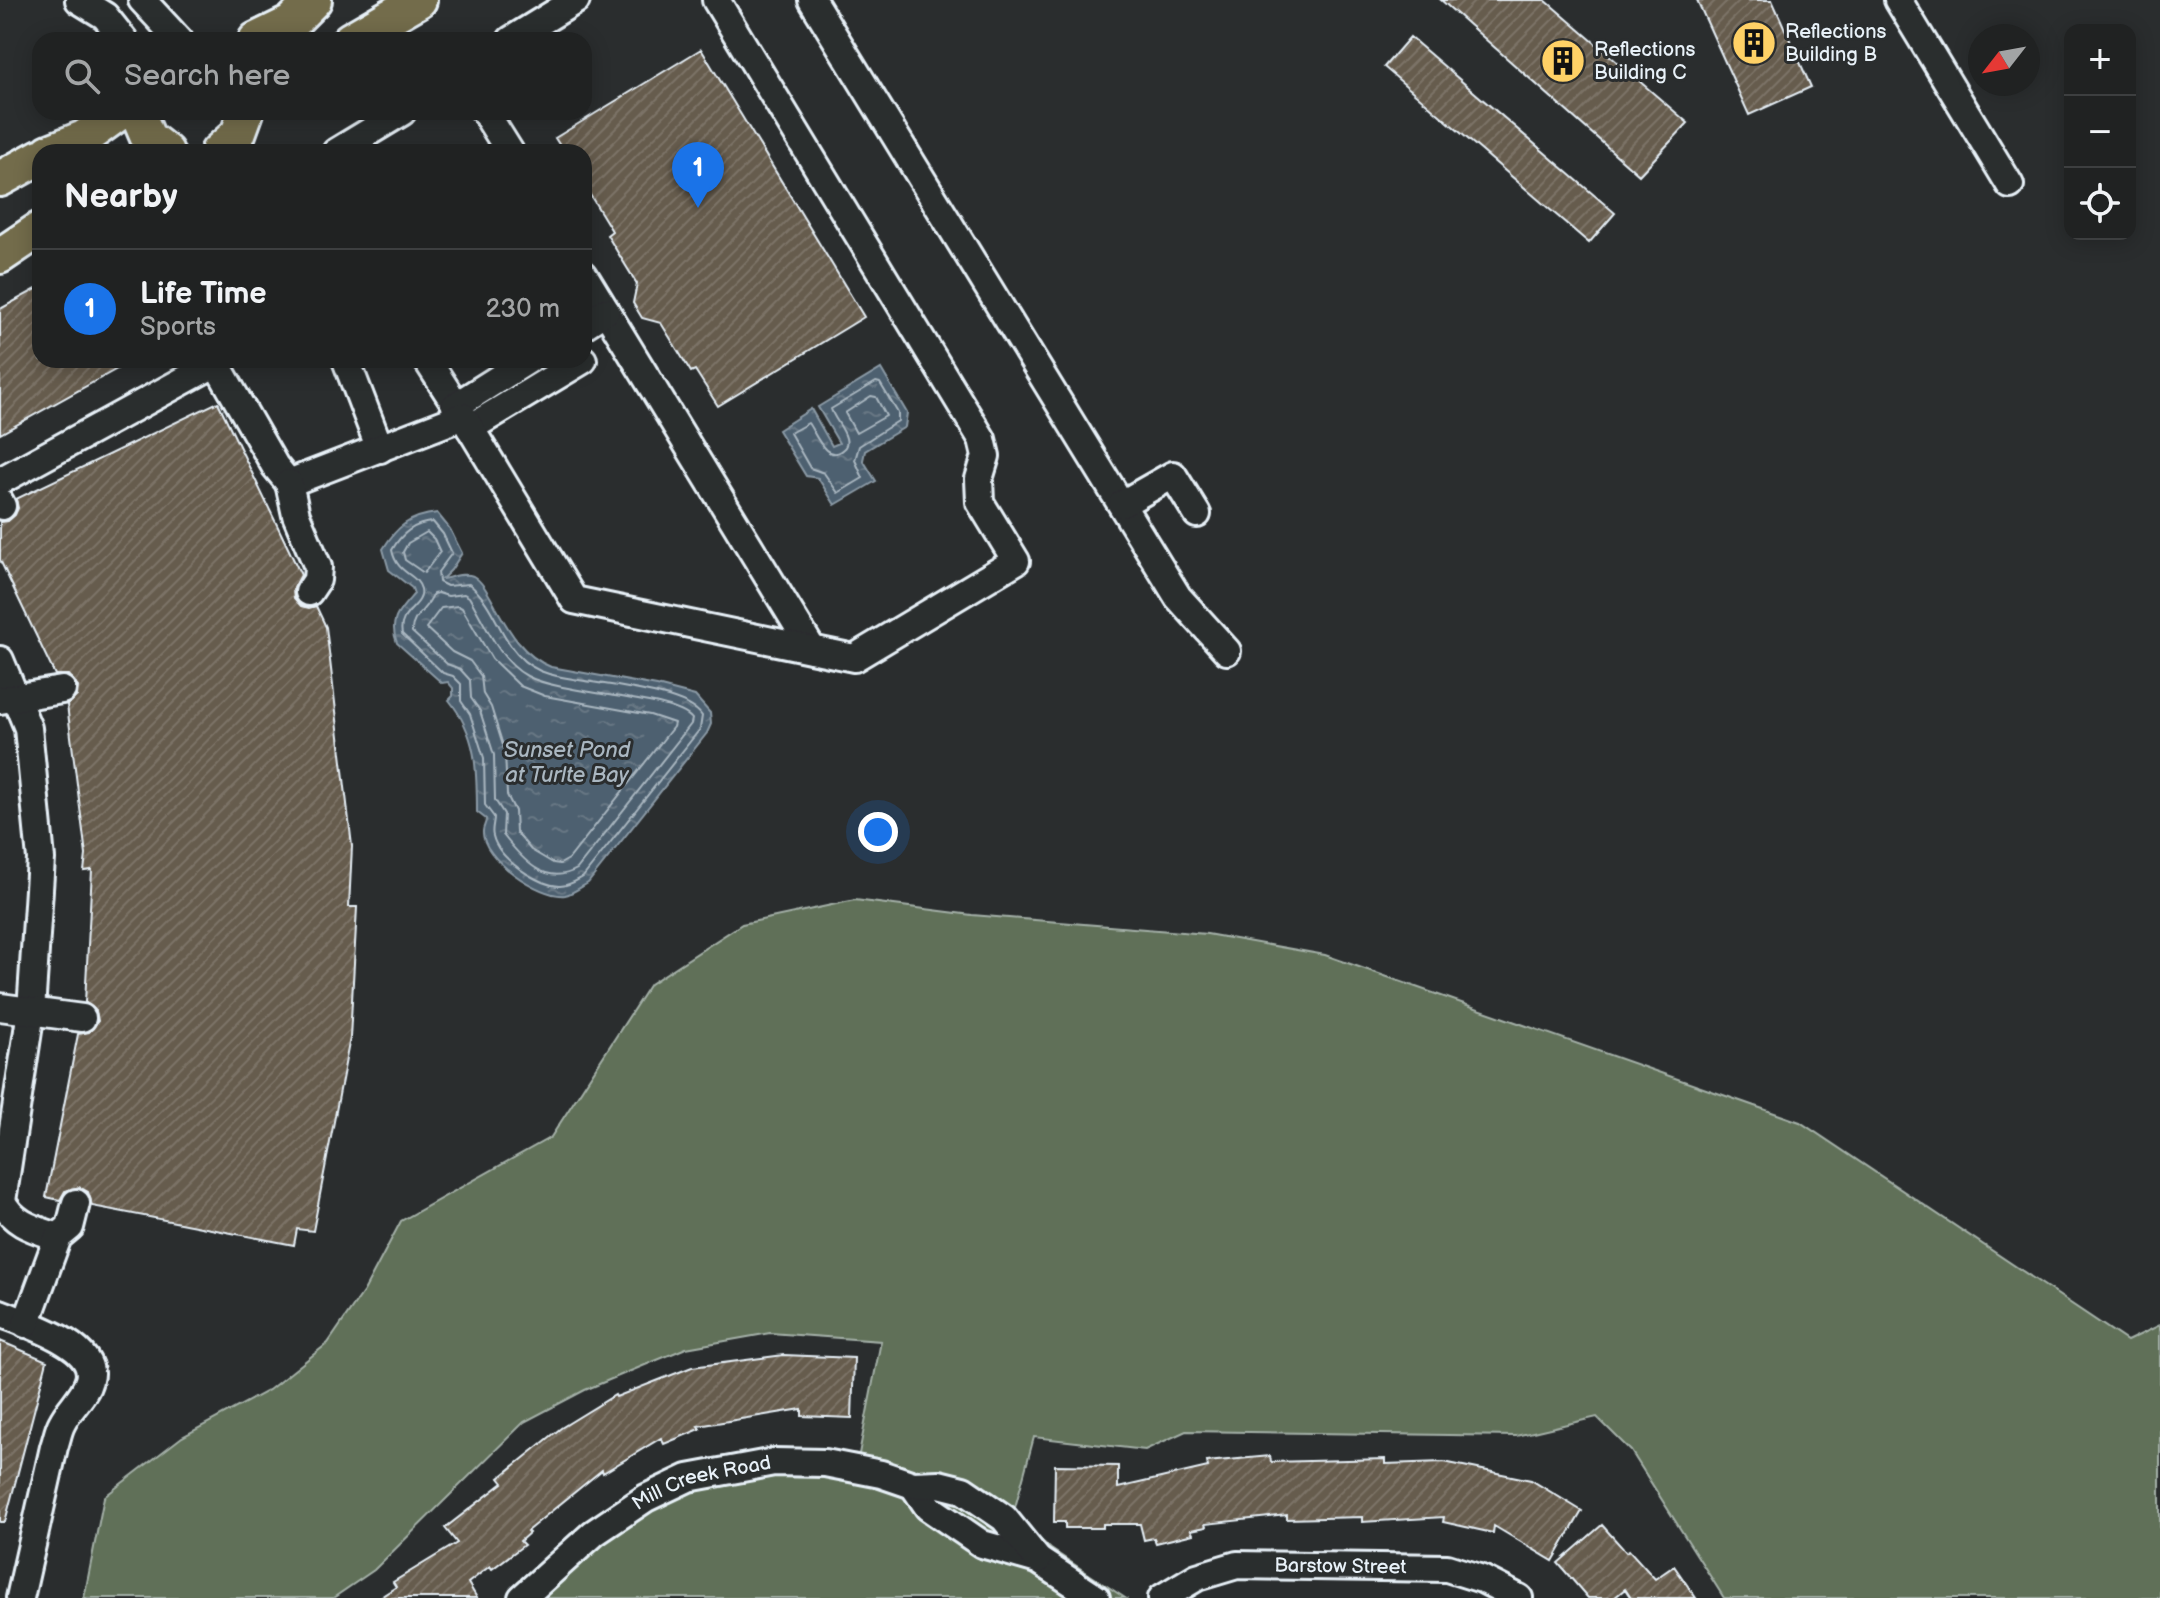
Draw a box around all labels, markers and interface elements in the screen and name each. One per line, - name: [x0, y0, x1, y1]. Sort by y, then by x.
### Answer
- building icon: Reflections Building B: [1730, 19, 1778, 67]
- place label: Reflections Building B: [1785, 20, 1886, 67]
- north arrow: [1968, 24, 2040, 96]
- map controls: [2064, 24, 2136, 240]
- button: +: [2064, 24, 2136, 96]
- search box: [32, 32, 592, 120]
- building icon: Reflections Building C: [1539, 37, 1587, 85]
- place label: Reflections Building C: [1594, 38, 1695, 85]
- icon: search: [60, 54, 104, 98]
- text: Search here: [124, 58, 290, 94]
- button: −: [2064, 96, 2136, 168]
- pin: 1: [672, 142, 724, 208]
- button: locate: [2064, 168, 2136, 240]
- text: Nearby: [64, 176, 178, 217]
- text: Life Time: [140, 276, 267, 312]
- text: 1: [85, 294, 95, 325]
- text: 230 m: [485, 294, 560, 325]
- text: Sports: [140, 312, 216, 343]
- water label: Sunset Pond at Turlte Bay: [504, 737, 631, 789]
- your location: [858, 812, 898, 852]
- street label: Mill Creek Road: [628, 1451, 773, 1516]
- street label: Barstow Street: [1274, 1554, 1407, 1579]

